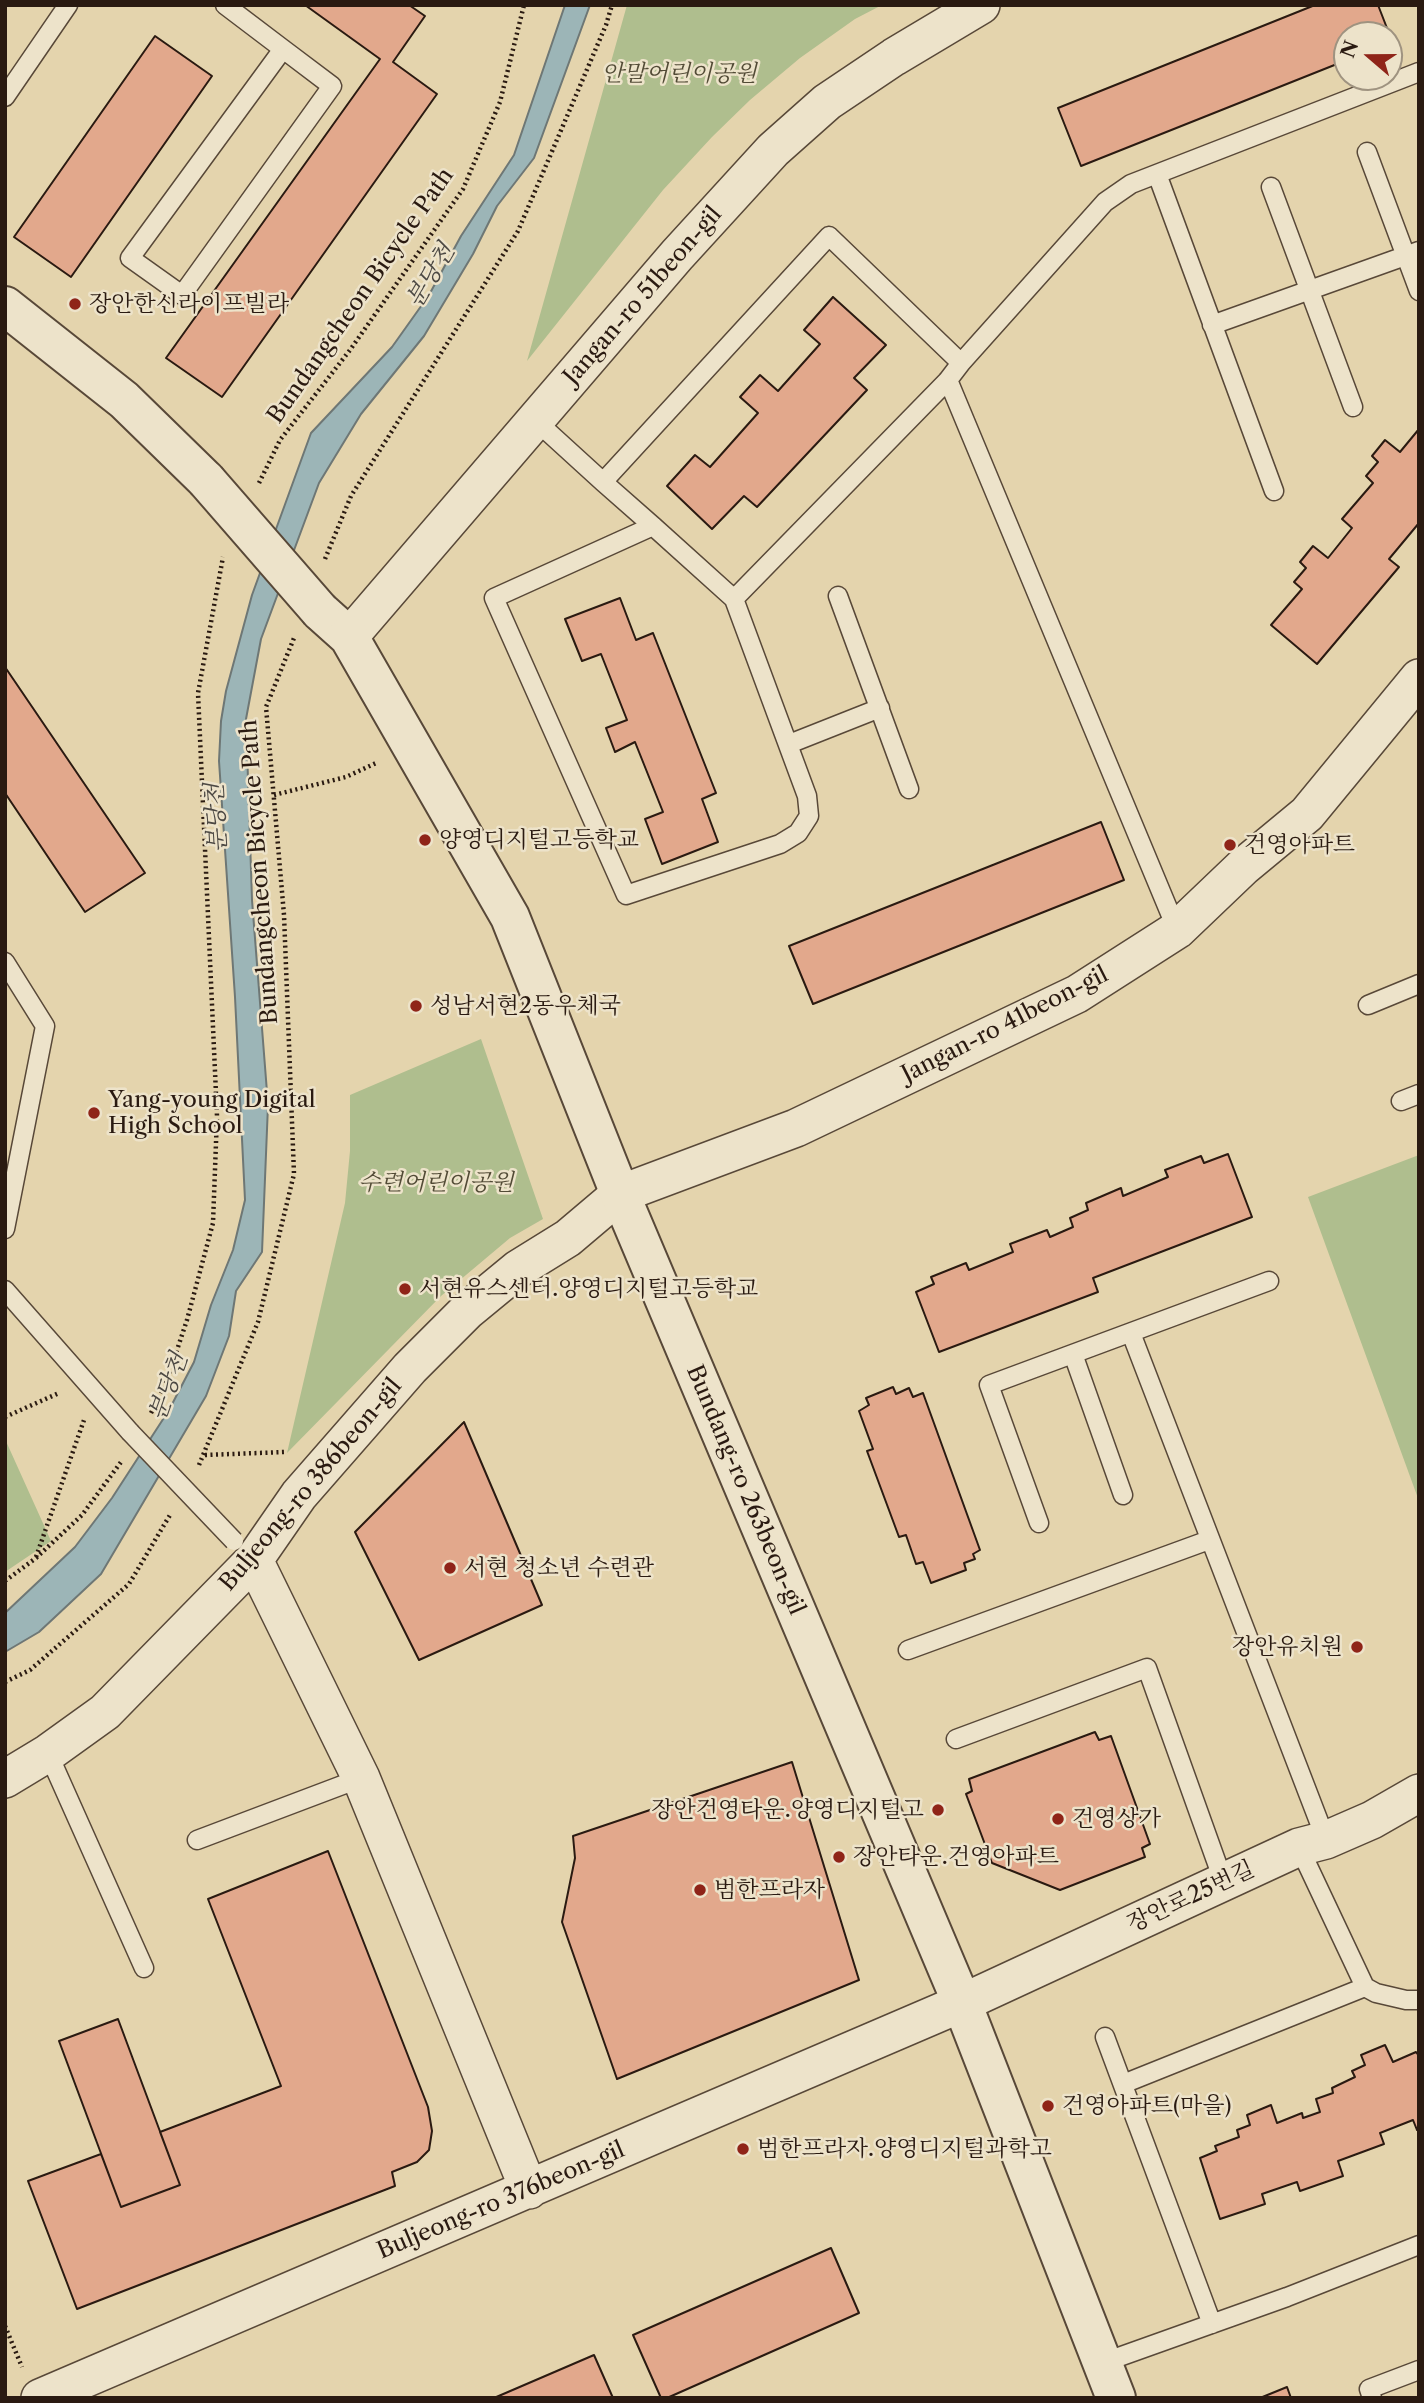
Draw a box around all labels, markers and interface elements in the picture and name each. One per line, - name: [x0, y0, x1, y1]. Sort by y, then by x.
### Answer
- north arrow: [1333, 21, 1403, 91]
- text: N: [1336, 38, 1363, 61]
- park label: 안말어린이공원: [601, 60, 757, 88]
- street label: Bundangcheon Bicycle Path: [262, 163, 460, 429]
- street label: Jangan-ro 51beon-gil: [558, 201, 728, 391]
- water label: 분당천: [401, 239, 461, 313]
- place label: 장안한신라이프빌라: [89, 290, 289, 318]
- marker: 장안한신라이프빌라: [67, 296, 83, 312]
- street label: Bundangcheon Bicycle Path: [236, 719, 284, 1025]
- water label: 분당천: [201, 783, 233, 853]
- place label: 양영디지털고등학교: [439, 826, 639, 854]
- place label: 건영아파트: [1244, 831, 1355, 859]
- marker: 양영디지털고등학교: [417, 832, 433, 848]
- marker: 건영아파트: [1222, 837, 1238, 853]
- street label: Jangan-ro 41beon-gil: [897, 961, 1113, 1089]
- place label: 성남서현2동우체국: [430, 992, 621, 1020]
- marker: 성남서현2동우체국: [408, 998, 424, 1014]
- place label: Yang-young Digital High School: [108, 1086, 316, 1140]
- marker: Yang-young Digital High School: [86, 1105, 102, 1121]
- park label: 수련어린이공원: [358, 1169, 514, 1197]
- place label: 서현유스센터.양영디지털고등학교: [419, 1275, 758, 1303]
- marker: 서현유스센터.양영디지털고등학교: [397, 1281, 413, 1297]
- water label: 분당천: [144, 1349, 194, 1425]
- street label: Bundang-ro 263beon-gil: [680, 1361, 810, 1619]
- street label: Buljeong-ro 386beon-gil: [214, 1373, 408, 1597]
- place label: 서현 청소년 수련관: [464, 1554, 654, 1582]
- marker: 서현 청소년 수련관: [442, 1560, 458, 1576]
- place label: 장안유치원: [1232, 1633, 1343, 1661]
- marker: 장안유치원: [1349, 1639, 1365, 1655]
- place label: 장안건영타운.양영디지털고: [651, 1796, 924, 1824]
- marker: 장안건영타운.양영디지털고: [930, 1802, 946, 1818]
- place label: 건영상가: [1072, 1805, 1161, 1833]
- marker: 건영상가: [1050, 1811, 1066, 1827]
- place label: 장안타운.건영아파트: [853, 1843, 1059, 1871]
- marker: 장안타운.건영아파트: [831, 1849, 847, 1865]
- street label: 장안로25번길: [1123, 1856, 1259, 1938]
- place label: 범한프라자: [714, 1876, 825, 1904]
- marker: 범한프라자: [692, 1882, 708, 1898]
- place label: 건영아파트(마을): [1062, 2092, 1231, 2120]
- marker: 건영아파트(마을): [1040, 2098, 1056, 2114]
- place label: 범한프라자.양영디지털과학고: [757, 2135, 1052, 2163]
- street label: Buljeong-ro 376beon-gil: [373, 2136, 629, 2266]
- marker: 범한프라자.양영디지털과학고: [735, 2141, 751, 2157]

